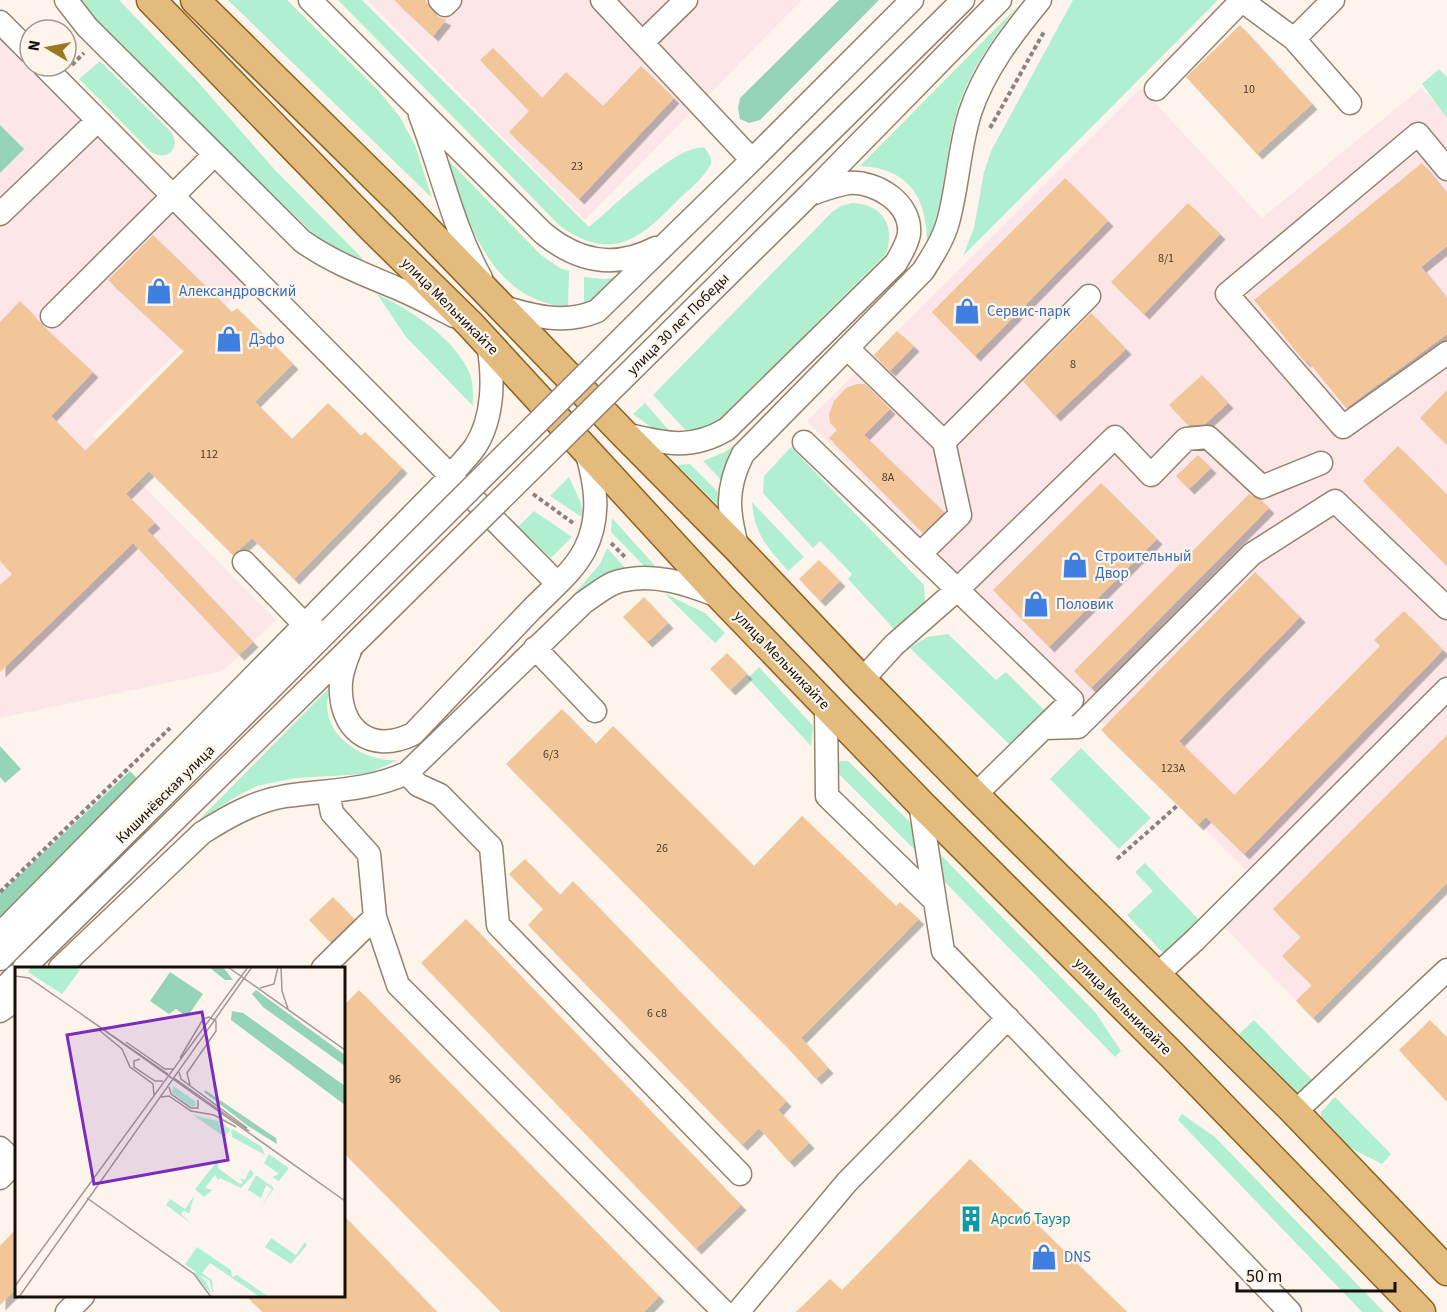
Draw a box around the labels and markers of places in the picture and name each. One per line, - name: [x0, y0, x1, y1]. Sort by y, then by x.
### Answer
- shop icon: Александровский: [144, 276, 174, 306]
- place label: Александровский: [179, 281, 296, 302]
- shop icon: Сервис-парк: [952, 296, 982, 326]
- place label: Сервис-парк: [987, 301, 1071, 322]
- shop icon: Дэфо: [214, 324, 244, 354]
- place label: Дэфо: [249, 329, 285, 350]
- place label: Строительный Двор: [1095, 546, 1191, 584]
- shop icon: Строительный Двор: [1060, 550, 1090, 580]
- shop icon: Половик: [1021, 589, 1051, 619]
- place label: Половик: [1056, 594, 1114, 615]
- building icon: Арсиб Тауэр: [956, 1204, 986, 1234]
- place label: Арсиб Тауэр: [991, 1209, 1071, 1230]
- shop icon: DNS: [1029, 1242, 1059, 1272]
- place label: DNS: [1064, 1247, 1091, 1268]

